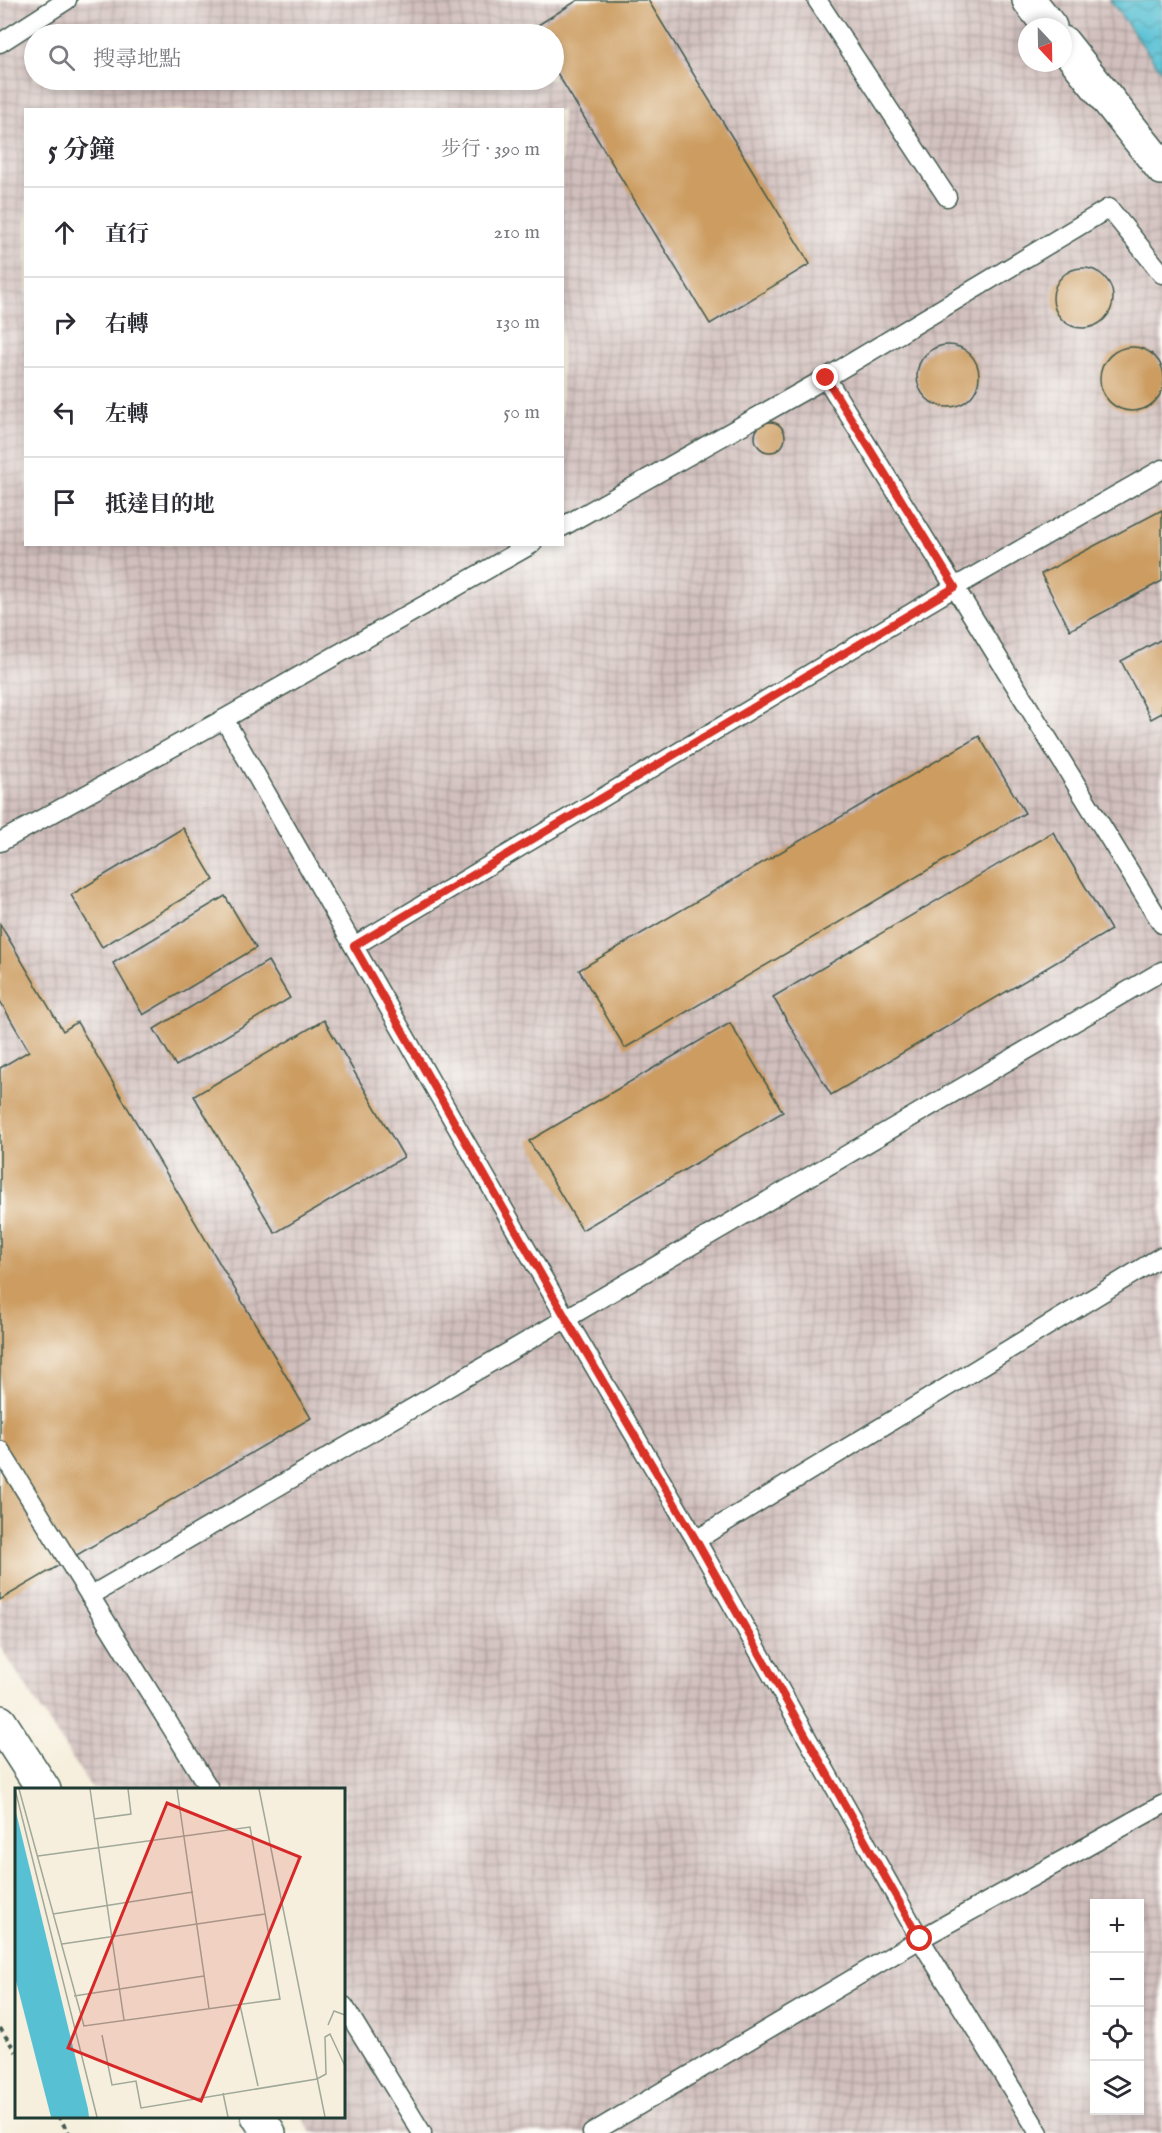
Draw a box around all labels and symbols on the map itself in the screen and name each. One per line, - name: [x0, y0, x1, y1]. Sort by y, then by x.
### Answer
- north arrow: [1018, 18, 1072, 72]
- route end: [812, 364, 838, 390]
- inset map: [15, 1788, 345, 2118]
- route start: [906, 1925, 932, 1951]

